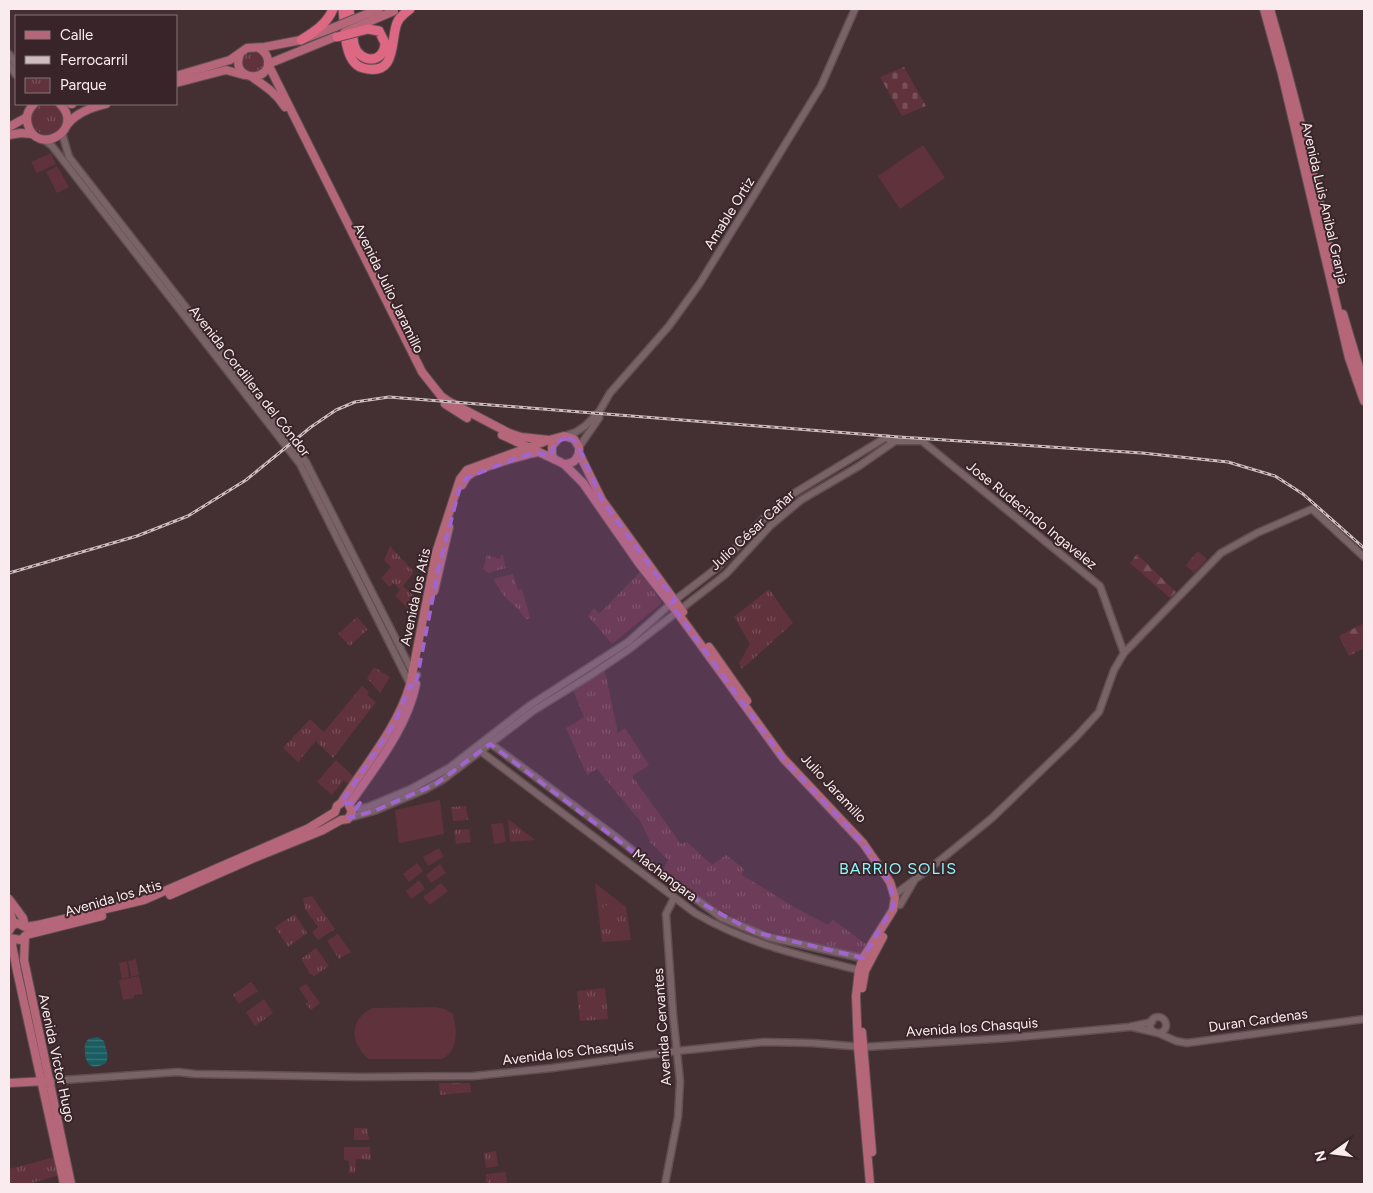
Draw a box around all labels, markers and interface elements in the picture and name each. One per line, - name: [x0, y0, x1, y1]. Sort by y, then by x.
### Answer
- legend: [15, 15, 178, 105]
- text: Calle: [60, 26, 93, 44]
- text: Ferrocarril: [60, 51, 128, 69]
- text: Parque: [60, 76, 107, 94]
- street label: Avenida Luis Anibal Granja: [1298, 120, 1351, 286]
- street label: Amable Ortiz: [701, 174, 758, 253]
- street label: Avenida Julio Jaramillo: [350, 220, 427, 356]
- street label: Avenida Cordillera del Cóndor: [185, 302, 314, 460]
- street label: Jose Rudecindo Ingavelez: [963, 457, 1100, 573]
- street label: Julio César Cañar: [707, 487, 798, 574]
- street label: Avenida los Atis: [397, 547, 434, 648]
- street label: Julio Jaramillo: [797, 750, 870, 827]
- street label: Machangara: [629, 846, 700, 905]
- district label: BARRIO SOLIS: [839, 859, 957, 878]
- street label: Avenida los Atis: [63, 877, 163, 920]
- street label: Avenida Cervantes: [650, 968, 675, 1086]
- street label: Avenida Victor Hugo: [35, 992, 78, 1124]
- street label: Duran Cardenas: [1207, 1005, 1309, 1036]
- street label: Avenida los Chasquis: [905, 1014, 1039, 1041]
- street label: Avenida los Chasquis: [501, 1036, 635, 1069]
- north arrow: [1308, 1128, 1358, 1178]
- text: N: [1311, 1149, 1330, 1163]

